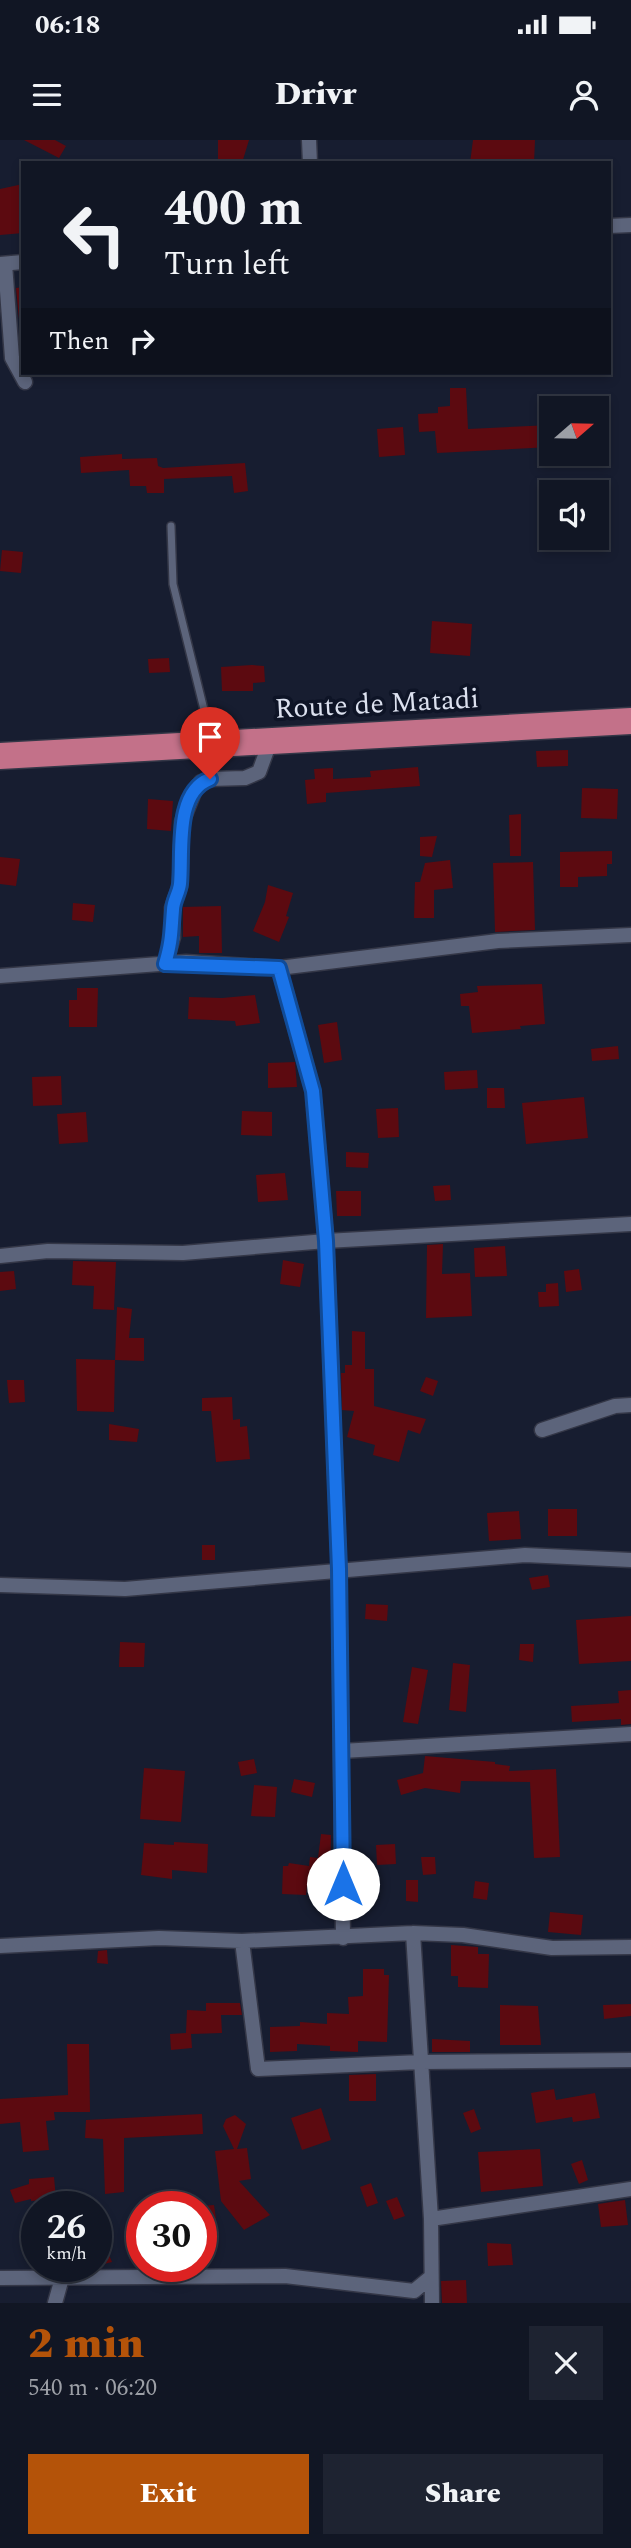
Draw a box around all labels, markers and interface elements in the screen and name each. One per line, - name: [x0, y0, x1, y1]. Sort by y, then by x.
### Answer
- text: 06:18: [35, 5, 100, 45]
- text: Drivr: [275, 70, 356, 119]
- icon: menu: [28, 76, 66, 114]
- icon: person: [565, 76, 603, 114]
- text: 400 m: [164, 172, 303, 247]
- icon: left: [49, 189, 140, 280]
- text: Turn left: [164, 240, 290, 289]
- text: Then: [49, 321, 109, 361]
- icon: right: [123, 322, 161, 360]
- north arrow: [539, 396, 609, 466]
- map controls: [539, 396, 609, 550]
- button: sound: [539, 480, 609, 550]
- street label: Route de Matadi: [274, 677, 480, 731]
- pin: [180, 707, 240, 779]
- icon: arrive: [191, 718, 229, 756]
- position arrow: [306, 1847, 380, 1921]
- speed limit sign: 30: [126, 2191, 217, 2282]
- text: 26: [47, 2201, 86, 2254]
- text: km/h: [46, 2240, 87, 2267]
- text: 2 min: [28, 2313, 144, 2376]
- button: close: [529, 2326, 603, 2400]
- text: 540 m · 06:20: [28, 2371, 157, 2406]
- button: Exit: [28, 2454, 309, 2534]
- button: Share: [323, 2454, 603, 2534]

